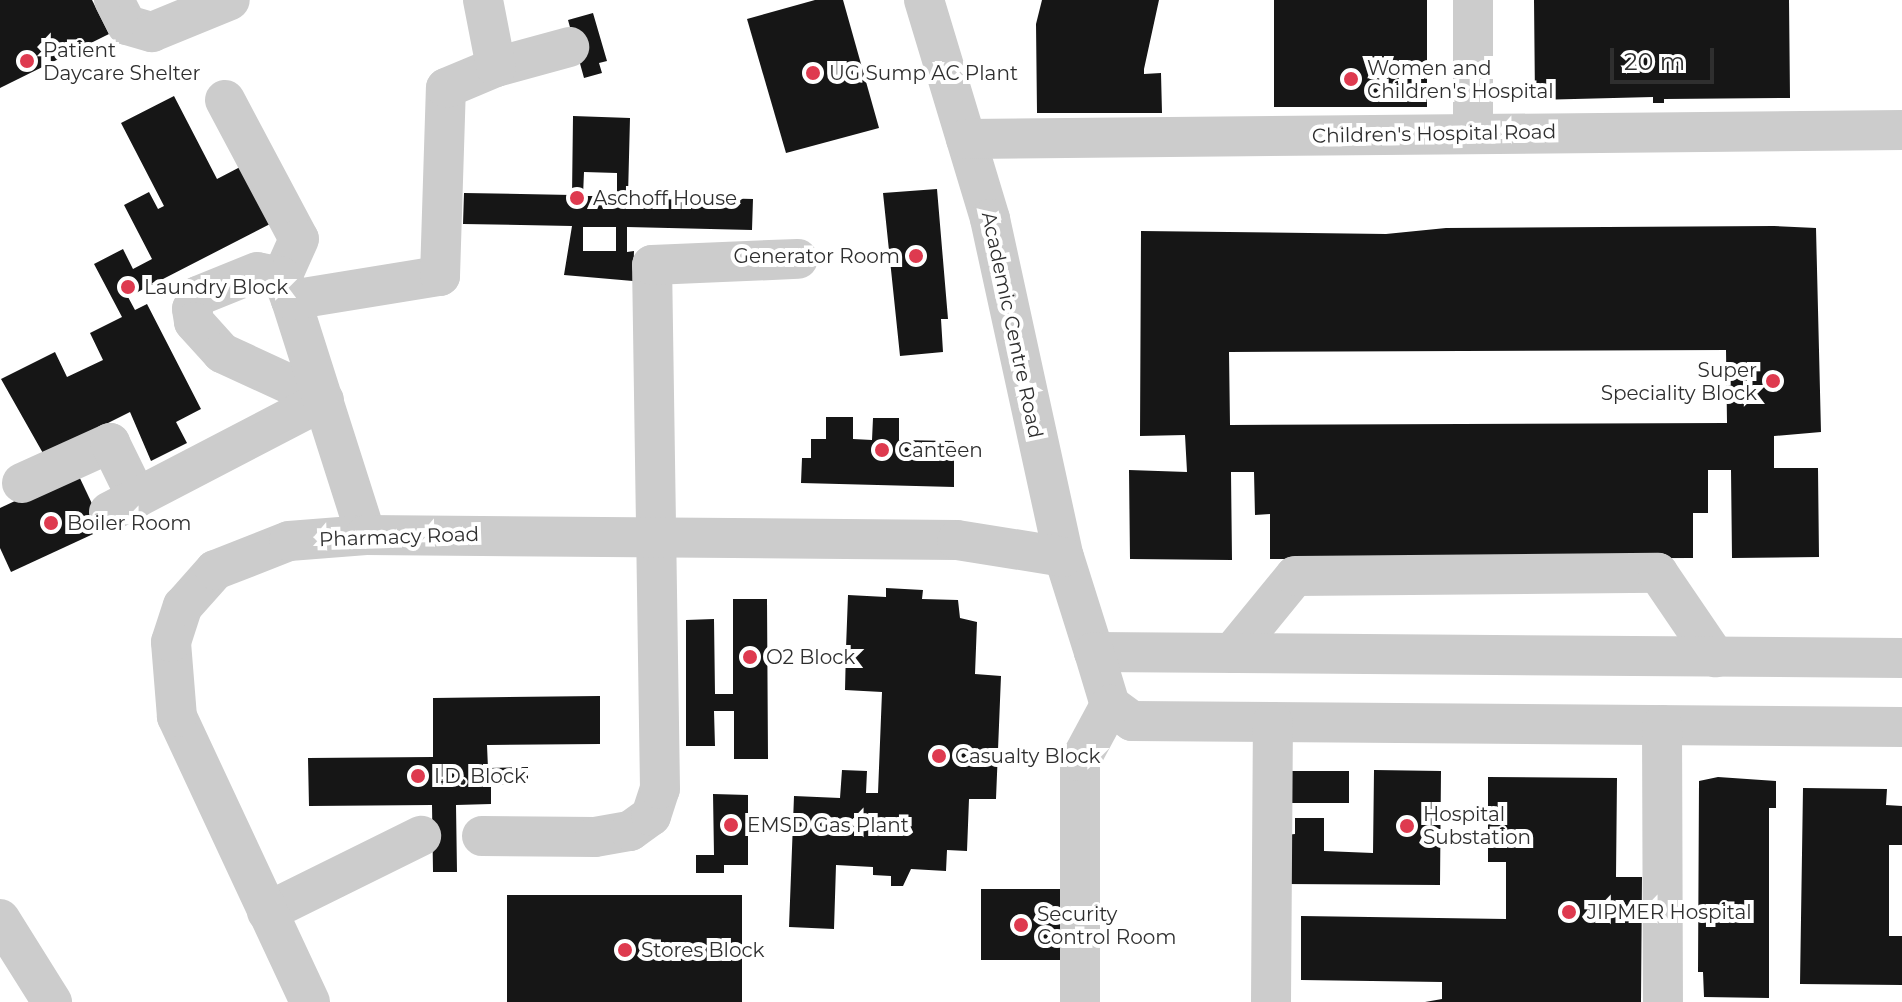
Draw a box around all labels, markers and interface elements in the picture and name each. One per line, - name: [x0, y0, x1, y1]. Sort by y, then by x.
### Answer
- scale bar: [1614, 32, 1718, 82]
- place label: Patient Daycare Shelter: [43, 38, 201, 85]
- text: 20 m: [1624, 47, 1685, 76]
- marker: Patient Daycare Shelter: [18, 52, 36, 70]
- place label: Women and Children's Hospital: [1367, 56, 1554, 103]
- place label: UG Sump AC Plant: [829, 61, 1018, 85]
- marker: UG Sump AC Plant: [804, 64, 822, 82]
- marker: Women and Children's Hospital: [1342, 70, 1360, 88]
- street label: Children's Hospital Road: [1312, 120, 1556, 148]
- place label: Aschoff House: [593, 186, 737, 210]
- marker: Aschoff House: [568, 189, 586, 207]
- street label: Academic Centre Road: [976, 210, 1048, 440]
- place label: Generator Room: [734, 244, 900, 268]
- marker: Generator Room: [907, 247, 925, 265]
- place label: Laundry Block: [144, 275, 288, 299]
- marker: Laundry Block: [119, 278, 137, 296]
- place label: Super Speciality Block: [1601, 358, 1757, 405]
- marker: Super Speciality Block: [1764, 372, 1782, 390]
- place label: Canteen: [898, 438, 983, 462]
- marker: Canteen: [873, 441, 891, 459]
- place label: Boiler Room: [67, 511, 191, 535]
- marker: Boiler Room: [42, 514, 60, 532]
- street label: Pharmacy Road: [319, 522, 479, 552]
- place label: O2 Block: [766, 645, 855, 669]
- marker: O2 Block: [741, 648, 759, 666]
- place label: Casualty Block: [955, 744, 1101, 768]
- marker: Casualty Block: [930, 747, 948, 765]
- place label: I.D. Block: [434, 764, 526, 788]
- marker: I.D. Block: [409, 767, 427, 785]
- place label: Hospital Substation: [1423, 802, 1531, 849]
- place label: EMSD Gas Plant: [747, 813, 909, 837]
- marker: EMSD Gas Plant: [722, 816, 740, 834]
- marker: Hospital Substation: [1398, 817, 1416, 835]
- place label: JIPMER Hospital: [1587, 900, 1752, 924]
- marker: JIPMER Hospital: [1558, 901, 1580, 923]
- place label: Security Control Room: [1037, 902, 1177, 949]
- marker: Security Control Room: [1012, 916, 1030, 934]
- place label: Stores Block: [641, 938, 764, 962]
- marker: Stores Block: [616, 941, 634, 959]

